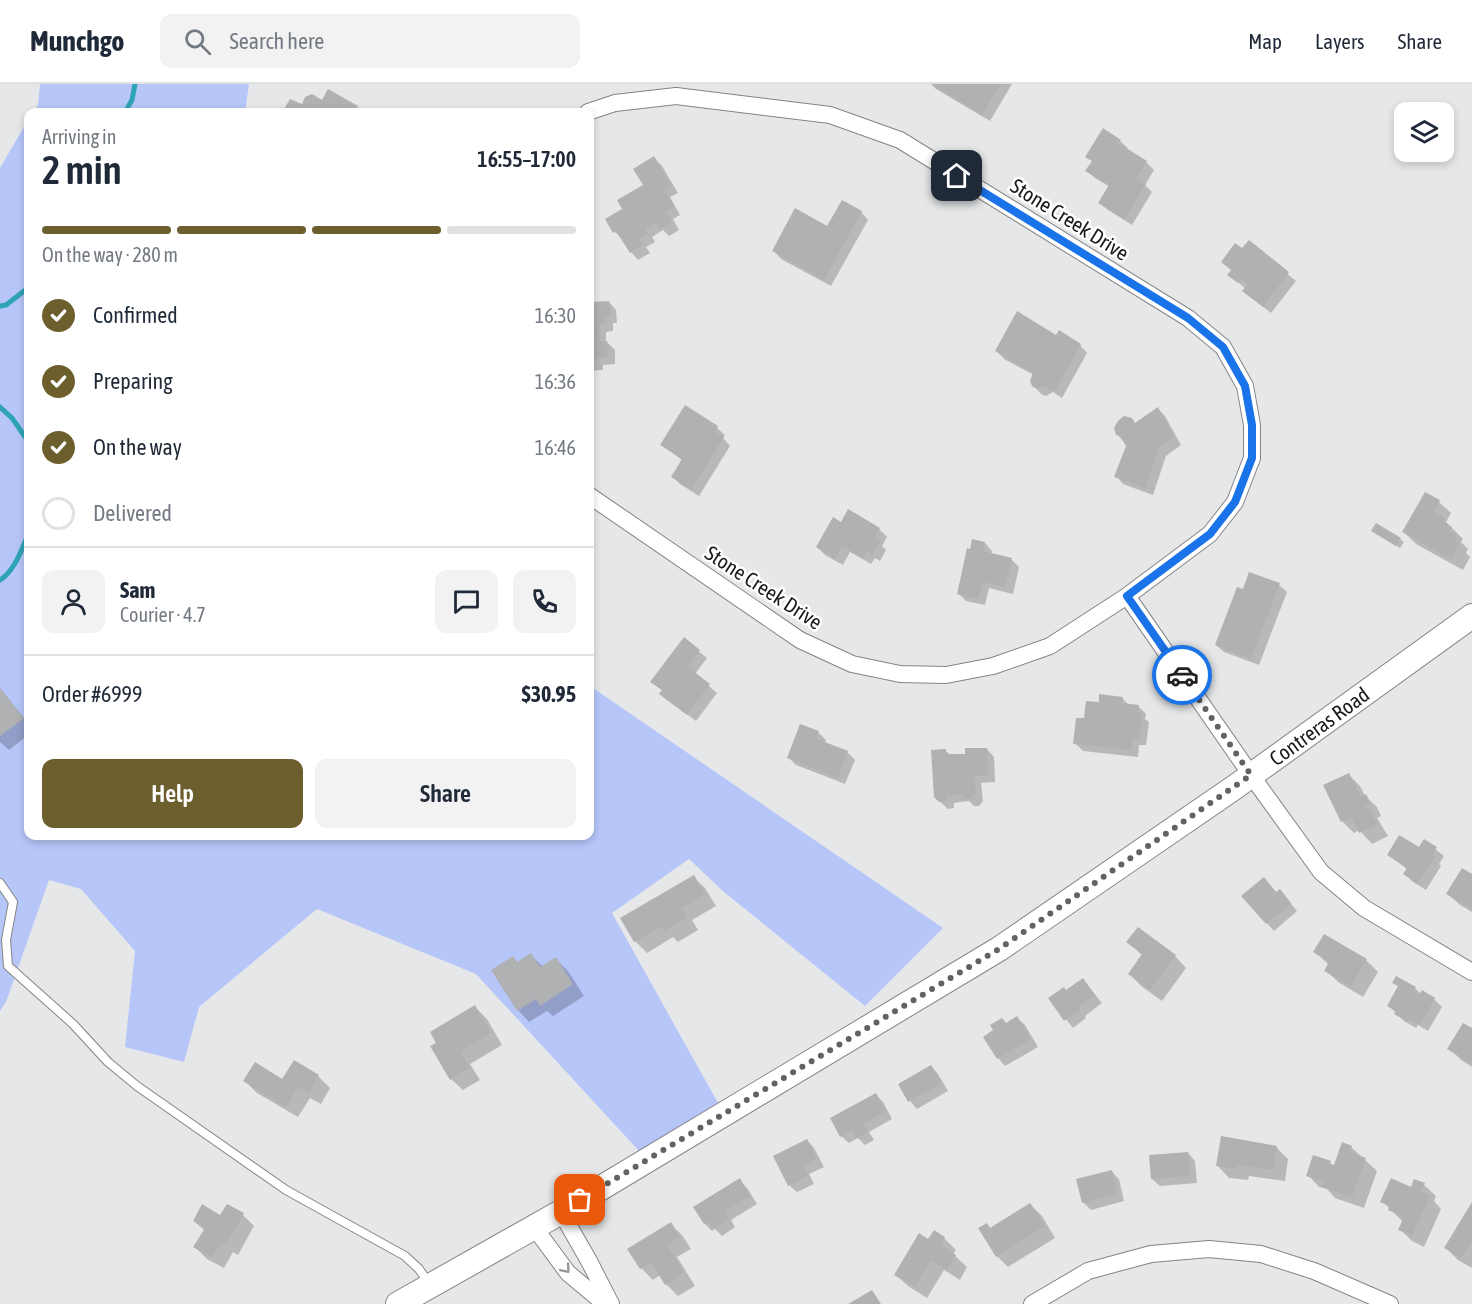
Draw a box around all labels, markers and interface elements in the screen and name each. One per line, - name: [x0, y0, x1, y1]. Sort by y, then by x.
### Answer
- search box: [160, 14, 580, 68]
- text: Munchgo: [30, 25, 124, 57]
- icon: search: [181, 25, 214, 58]
- text: Search here: [229, 28, 324, 54]
- text: Map: [1248, 29, 1282, 53]
- text: Layers: [1315, 29, 1365, 53]
- text: Share: [1398, 29, 1442, 53]
- map controls: [1394, 102, 1454, 162]
- button: layers: [1394, 102, 1454, 162]
- text: Arriving in: [42, 125, 116, 148]
- text: 16:55–17:00: [477, 146, 576, 172]
- text: 2 min: [42, 148, 122, 192]
- pin: [931, 150, 982, 201]
- icon: home: [940, 159, 973, 192]
- street label: Stone Creek Drive: [1007, 173, 1133, 265]
- text: On the way · 280 m: [42, 243, 178, 266]
- icon: check: [42, 299, 75, 332]
- text: Confirmed: [93, 302, 178, 328]
- text: 16:30: [535, 304, 576, 327]
- icon: check: [42, 365, 75, 398]
- text: Preparing: [93, 368, 173, 394]
- text: 16:36: [535, 370, 576, 393]
- icon: check: [42, 431, 75, 464]
- text: On the way: [93, 434, 182, 460]
- text: 16:46: [535, 436, 576, 459]
- text: Delivered: [93, 500, 172, 526]
- street label: Stone Creek Drive: [701, 540, 827, 634]
- button: person: [42, 570, 105, 633]
- button: chat: [435, 570, 498, 633]
- button: phone: [513, 570, 576, 633]
- text: Sam: [120, 577, 155, 603]
- text: Courier · 4.7: [120, 603, 206, 626]
- courier: [1152, 645, 1212, 705]
- icon: car: [1166, 659, 1199, 692]
- text: Order #6999: [42, 681, 142, 707]
- text: $30.95: [521, 681, 576, 707]
- street label: Contreras Road: [1265, 682, 1373, 770]
- button: Help: [42, 759, 303, 828]
- button: Share: [315, 759, 576, 828]
- pin: [554, 1174, 605, 1225]
- icon: bag: [563, 1183, 596, 1216]
- one-way arrow: [559, 1262, 570, 1273]

